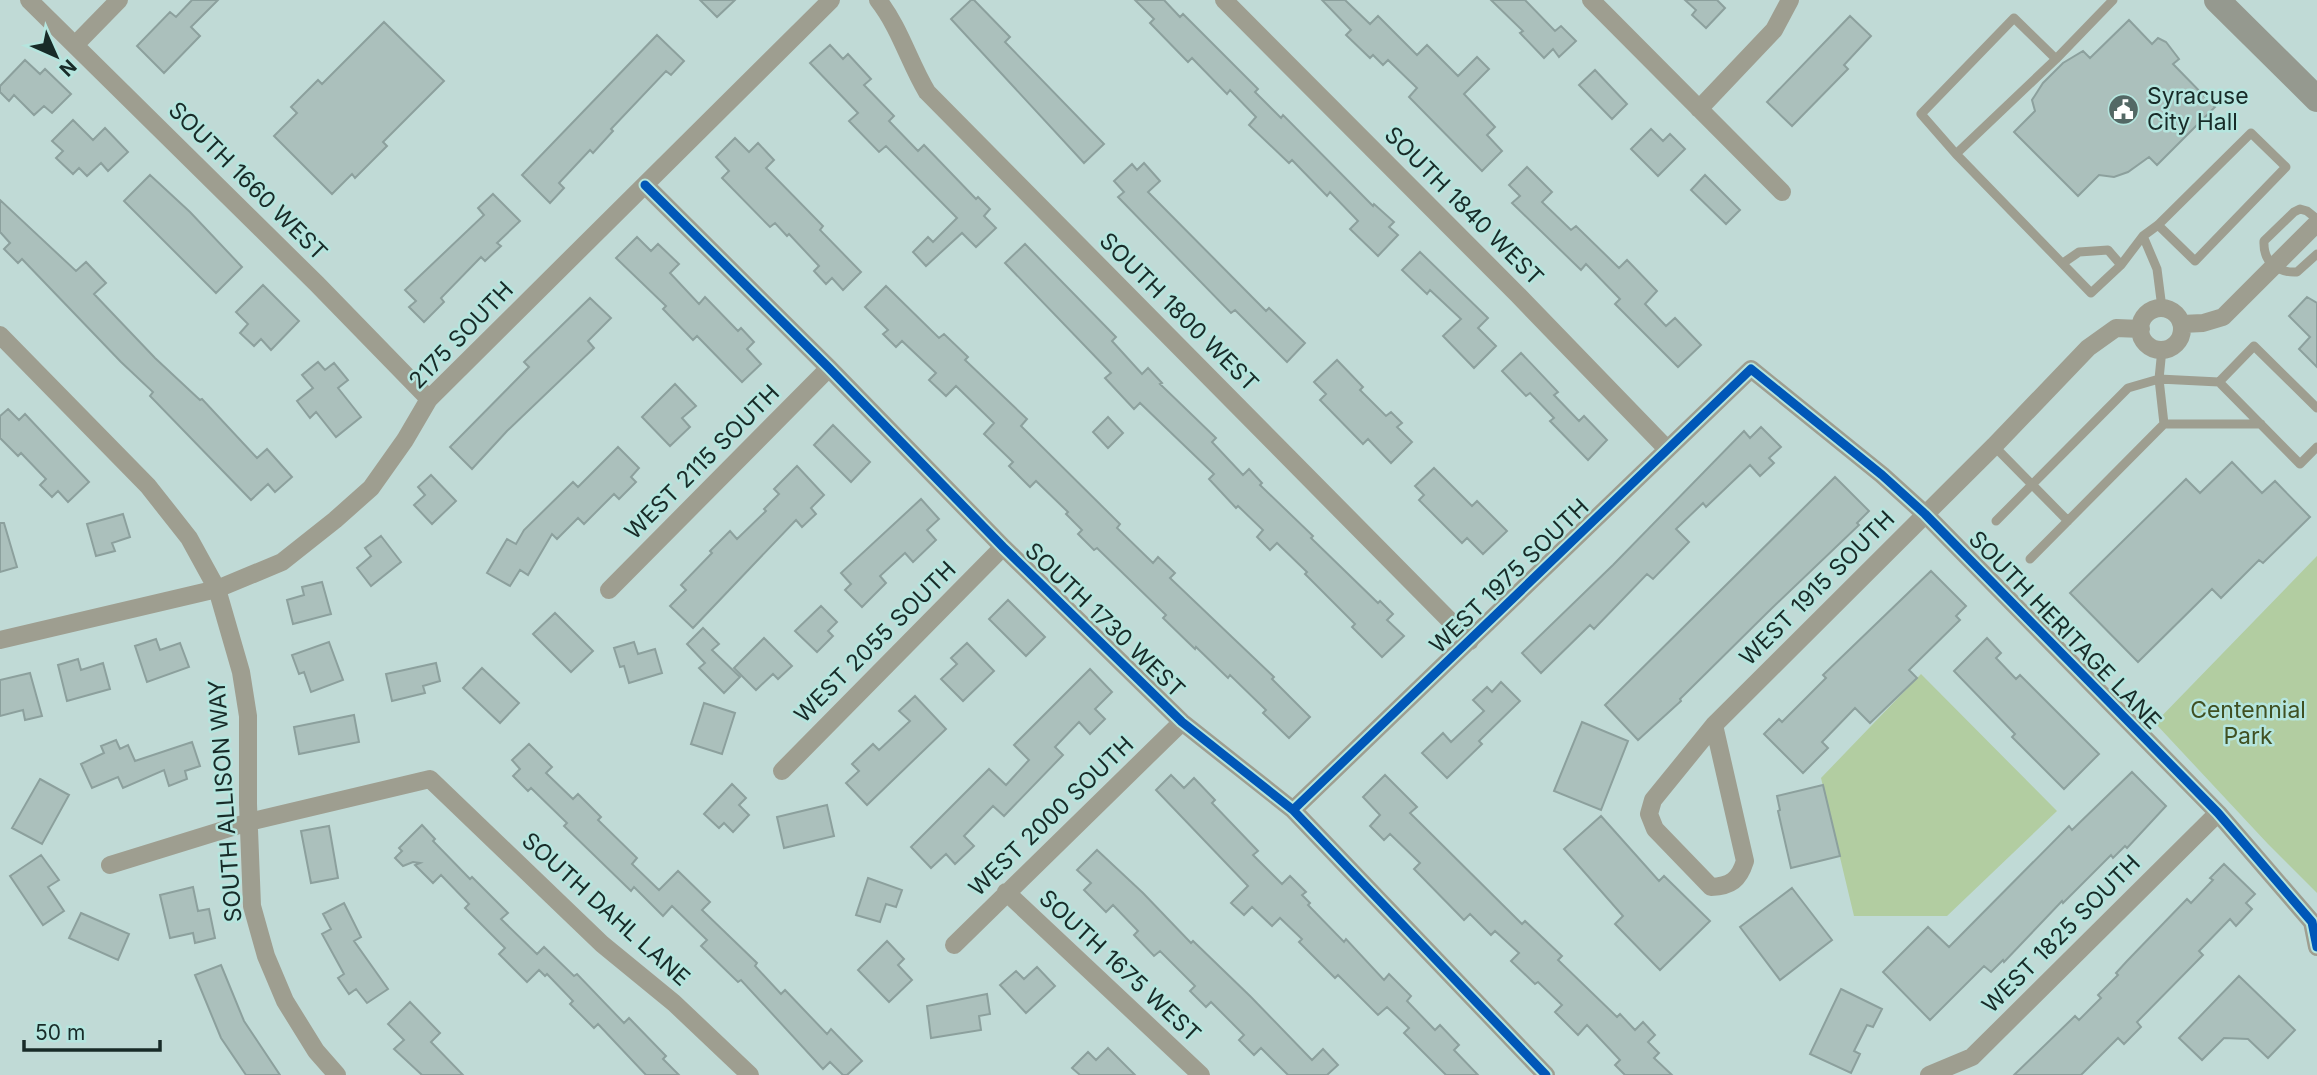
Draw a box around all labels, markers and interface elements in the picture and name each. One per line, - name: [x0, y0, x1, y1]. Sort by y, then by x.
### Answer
- north arrow: [21, 21, 91, 91]
- text: N: [54, 54, 81, 81]
- place label: Syracuse City Hall: [2147, 82, 2249, 136]
- public building icon: Syracuse City Hall: [2107, 92, 2141, 126]
- street label: SOUTH 1660 WEST: [163, 96, 333, 266]
- street label: SOUTH 1840 WEST: [1379, 121, 1549, 291]
- street label: SOUTH 1800 WEST: [1094, 227, 1264, 397]
- street label: 2175 SOUTH: [403, 276, 519, 394]
- street label: WEST 2115 SOUTH: [619, 379, 785, 545]
- street label: WEST 1975 SOUTH: [1424, 493, 1594, 659]
- street label: WEST 1915 SOUTH: [1734, 505, 1900, 671]
- street label: SOUTH HERITAGE LANE: [1963, 525, 2167, 735]
- street label: SOUTH 1730 WEST: [1019, 537, 1191, 703]
- street label: WEST 2055 SOUTH: [788, 555, 962, 729]
- street label: SOUTH ALLISON WAY: [203, 678, 247, 923]
- park label: Centennial Park: [2190, 696, 2306, 750]
- street label: WEST 2000 SOUTH: [963, 730, 1139, 902]
- street label: SOUTH DAHL LANE: [516, 826, 696, 992]
- street label: WEST 1825 SOUTH: [1976, 849, 2146, 1019]
- street label: SOUTH 1675 WEST: [1033, 884, 1207, 1048]
- scale bar: [24, 1009, 161, 1052]
- text: 50 m: [35, 1020, 85, 1045]

